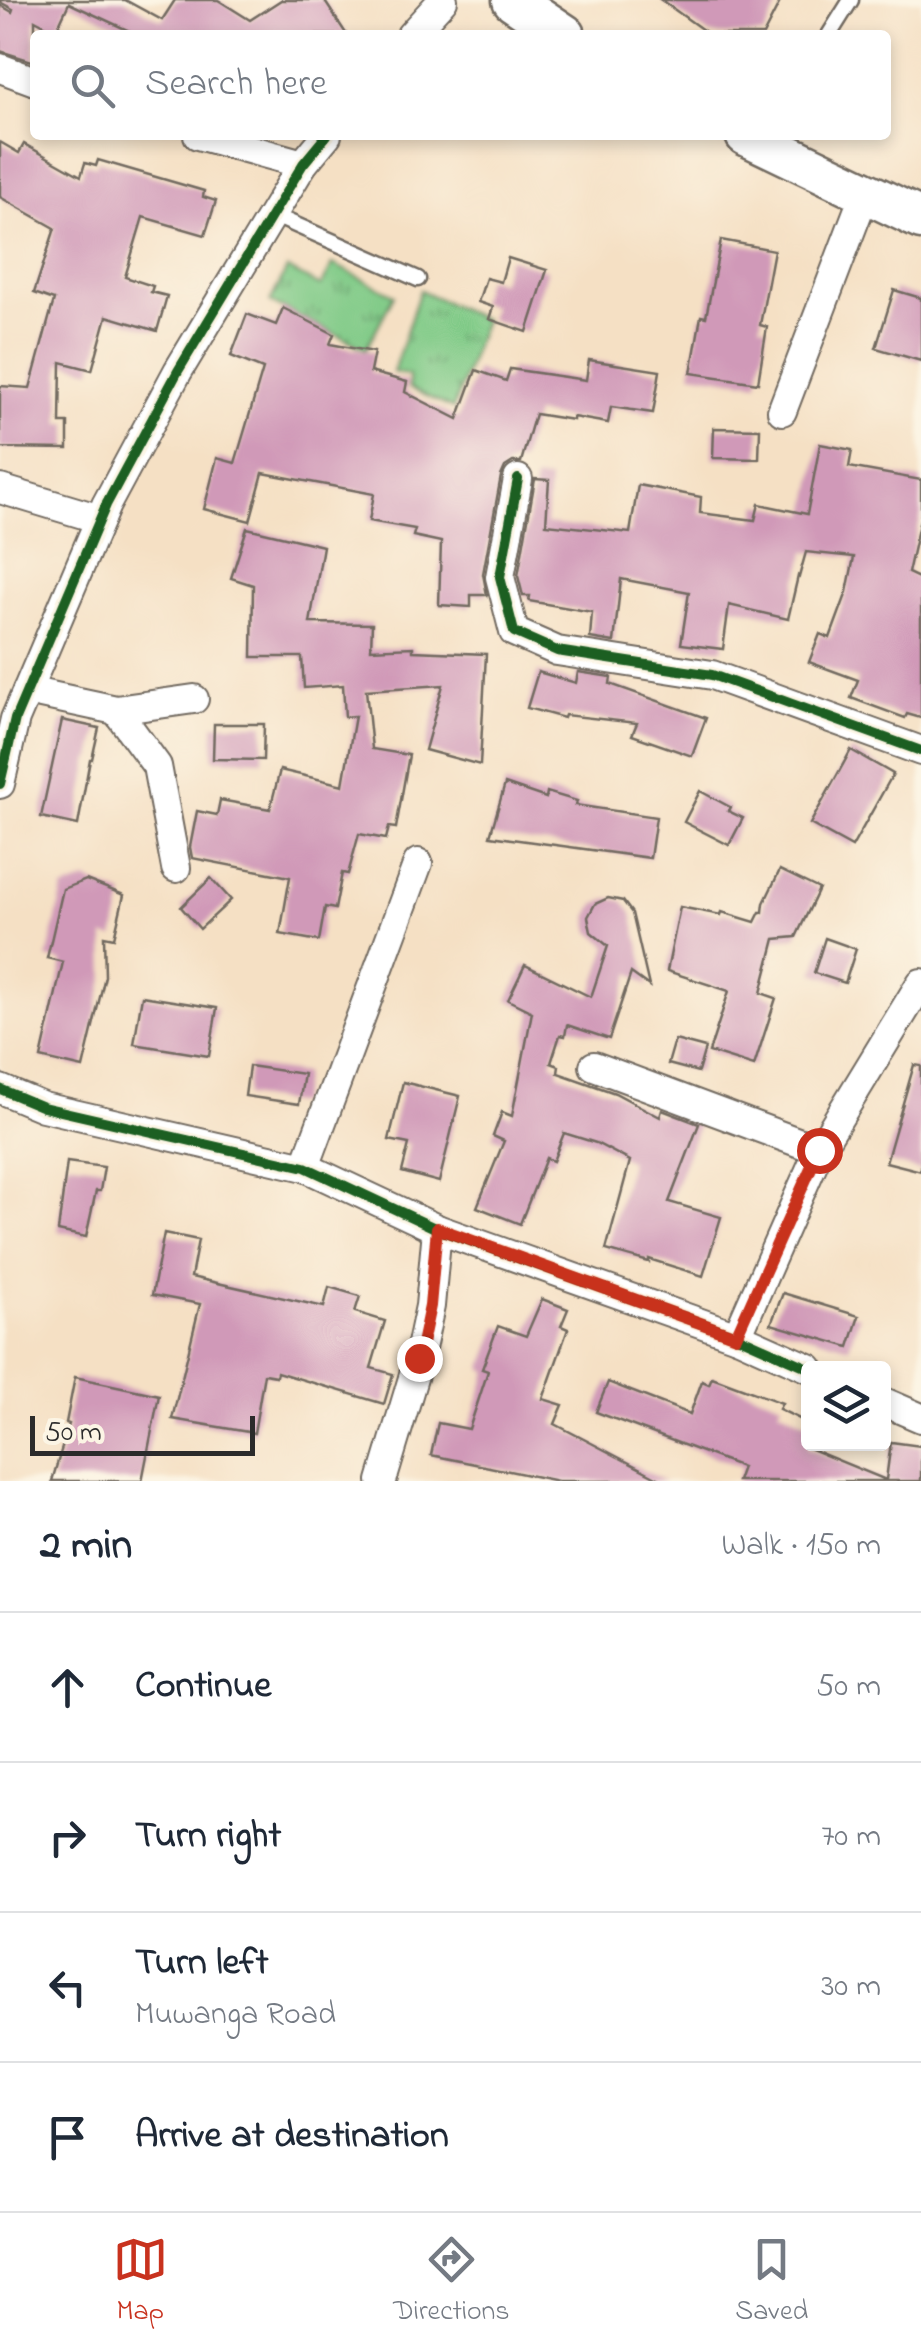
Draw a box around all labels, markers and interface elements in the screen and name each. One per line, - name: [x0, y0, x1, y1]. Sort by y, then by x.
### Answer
- search box: [30, 30, 891, 140]
- text: Search here: [145, 57, 327, 113]
- icon: search: [65, 58, 120, 113]
- route start: [797, 1128, 843, 1174]
- route end: [397, 1336, 443, 1382]
- map controls: [801, 1361, 891, 1451]
- button: layers: [801, 1361, 891, 1451]
- scale bar: [30, 1411, 255, 1456]
- text: 50 m: [45, 1413, 102, 1454]
- text: 2 min: [40, 1516, 132, 1577]
- text: Walk · 150 m: [722, 1523, 881, 1570]
- text: Continue: [135, 1659, 271, 1715]
- icon: ahead: [40, 1660, 95, 1715]
- text: 50 m: [816, 1664, 881, 1711]
- text: Turn right: [135, 1809, 281, 1865]
- icon: right: [40, 1810, 95, 1865]
- text: 70 m: [821, 1814, 881, 1861]
- text: Turn left: [135, 1936, 268, 1992]
- icon: left: [40, 1960, 95, 2015]
- text: 30 m: [821, 1964, 881, 2011]
- text: Muwanga Road: [135, 1992, 336, 2039]
- text: Arrive at destination: [135, 2109, 449, 2165]
- icon: arrive: [40, 2110, 95, 2165]
- tab: Map: [113, 2232, 168, 2333]
- tab: Directions: [393, 2232, 510, 2333]
- tab: Saved: [735, 2232, 808, 2333]

